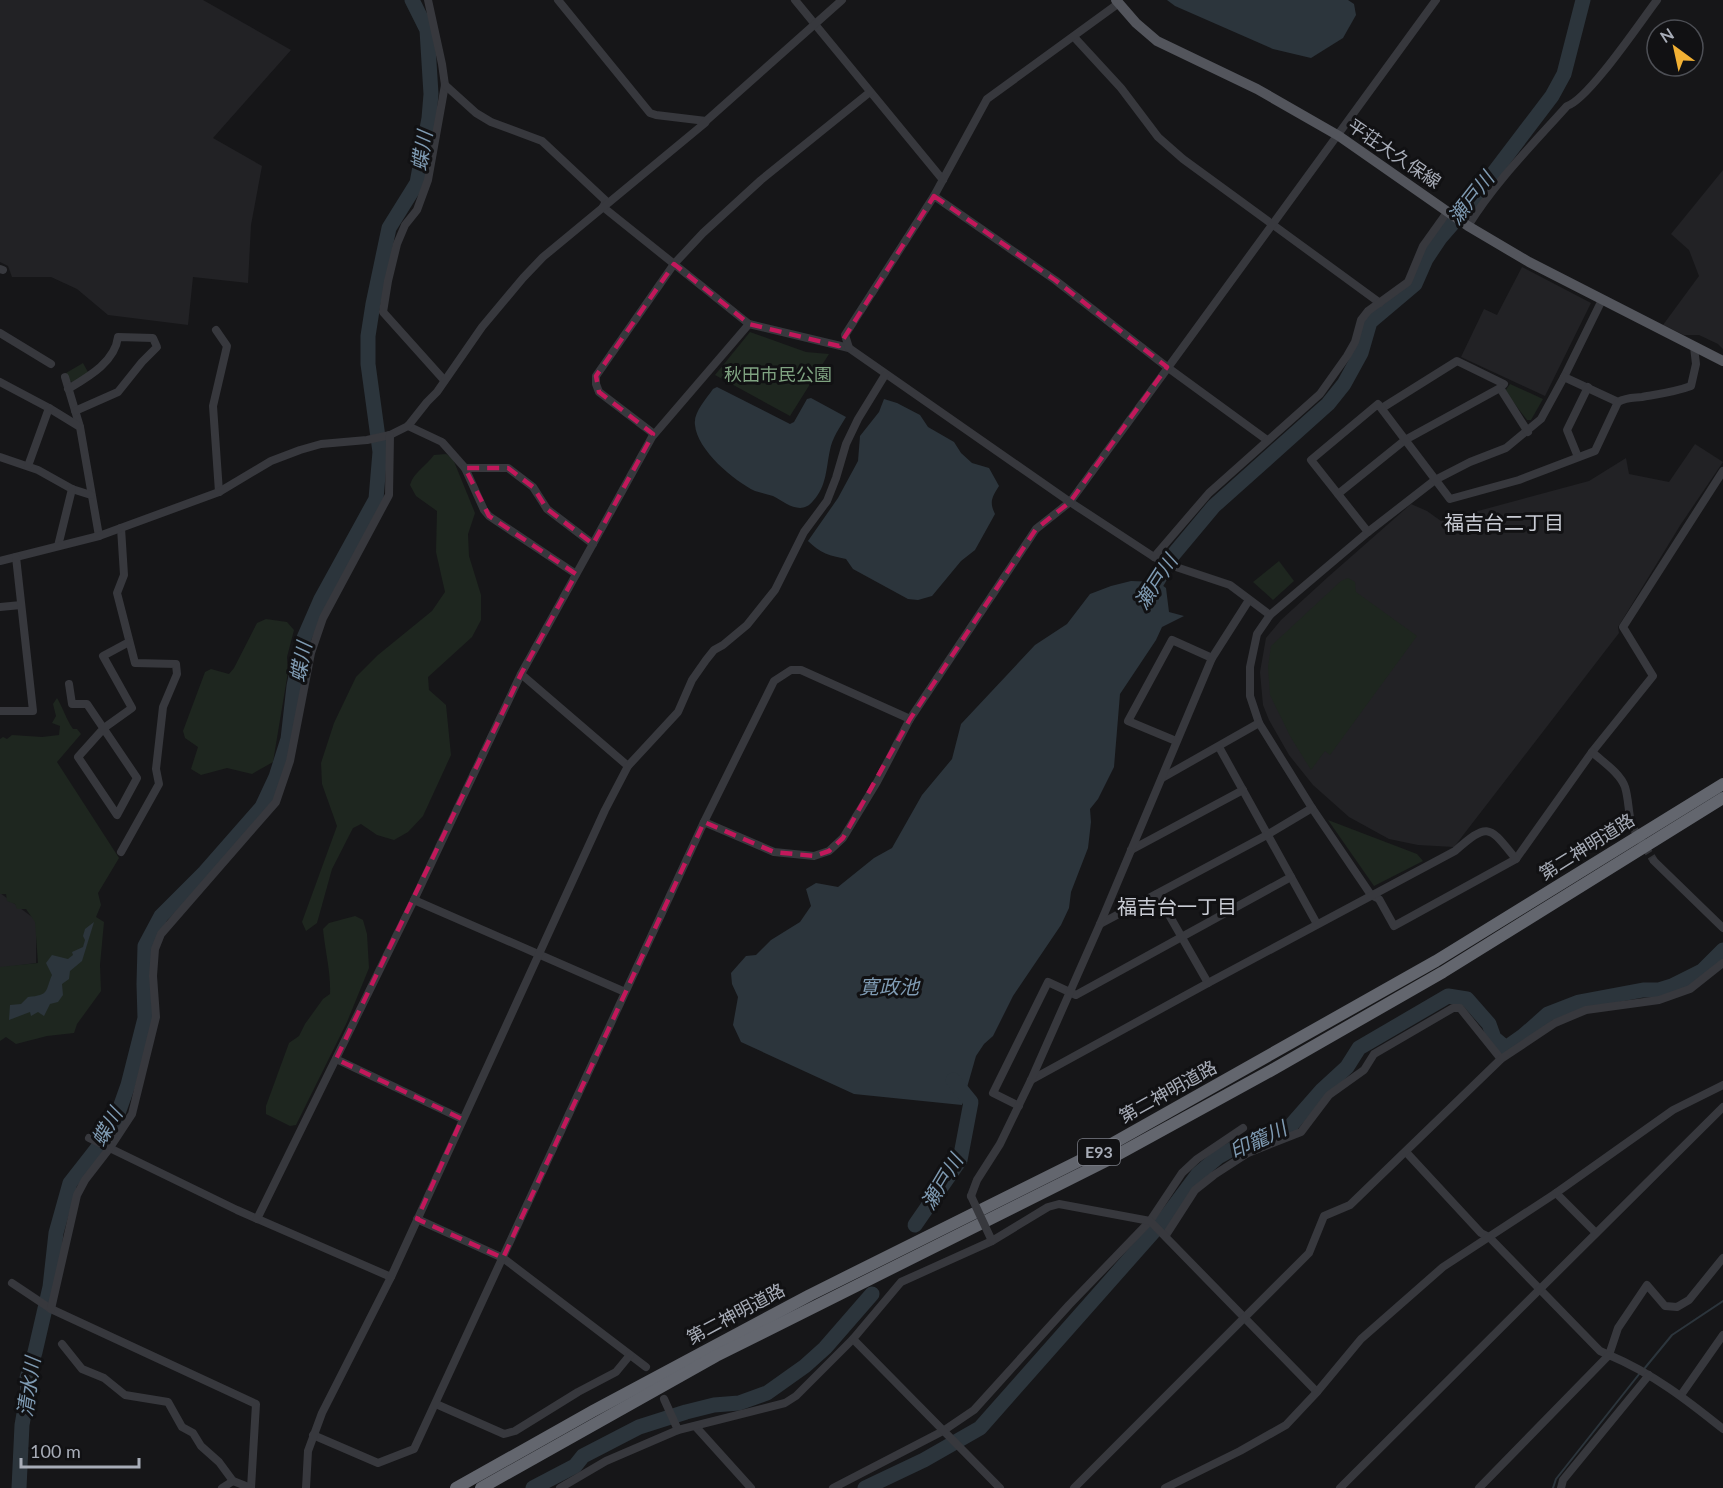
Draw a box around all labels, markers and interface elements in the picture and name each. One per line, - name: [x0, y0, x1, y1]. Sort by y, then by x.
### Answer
- north arrow: [1645, 18, 1705, 78]
- text: N: [1656, 24, 1677, 46]
- street label: 平荘大久保線: [1344, 114, 1445, 192]
- water label: 蝶川: [406, 127, 436, 172]
- water label: 瀬戸川: [1442, 165, 1499, 228]
- park label: 秋田市民公園: [724, 363, 832, 385]
- district label: 福吉台二丁目: [1444, 510, 1564, 534]
- water label: 瀬戸川: [1129, 548, 1183, 613]
- water label: 蝶川: [284, 638, 316, 684]
- street label: 第二神明道路: [1535, 808, 1638, 884]
- district label: 福吉台一丁目: [1117, 894, 1237, 918]
- water label: 寛政池: [859, 974, 921, 998]
- street label: 第二神明道路: [1115, 1055, 1220, 1127]
- water label: 蝶川: [86, 1101, 128, 1150]
- water label: 印籠川: [1225, 1115, 1292, 1163]
- road number: E93: [1078, 1139, 1120, 1165]
- water label: 瀬戸川: [915, 1148, 968, 1213]
- street label: 第二神明道路: [683, 1278, 788, 1348]
- water label: 清水川: [12, 1354, 44, 1418]
- scale bar: [21, 1431, 140, 1469]
- text: 100 m: [30, 1440, 81, 1462]

